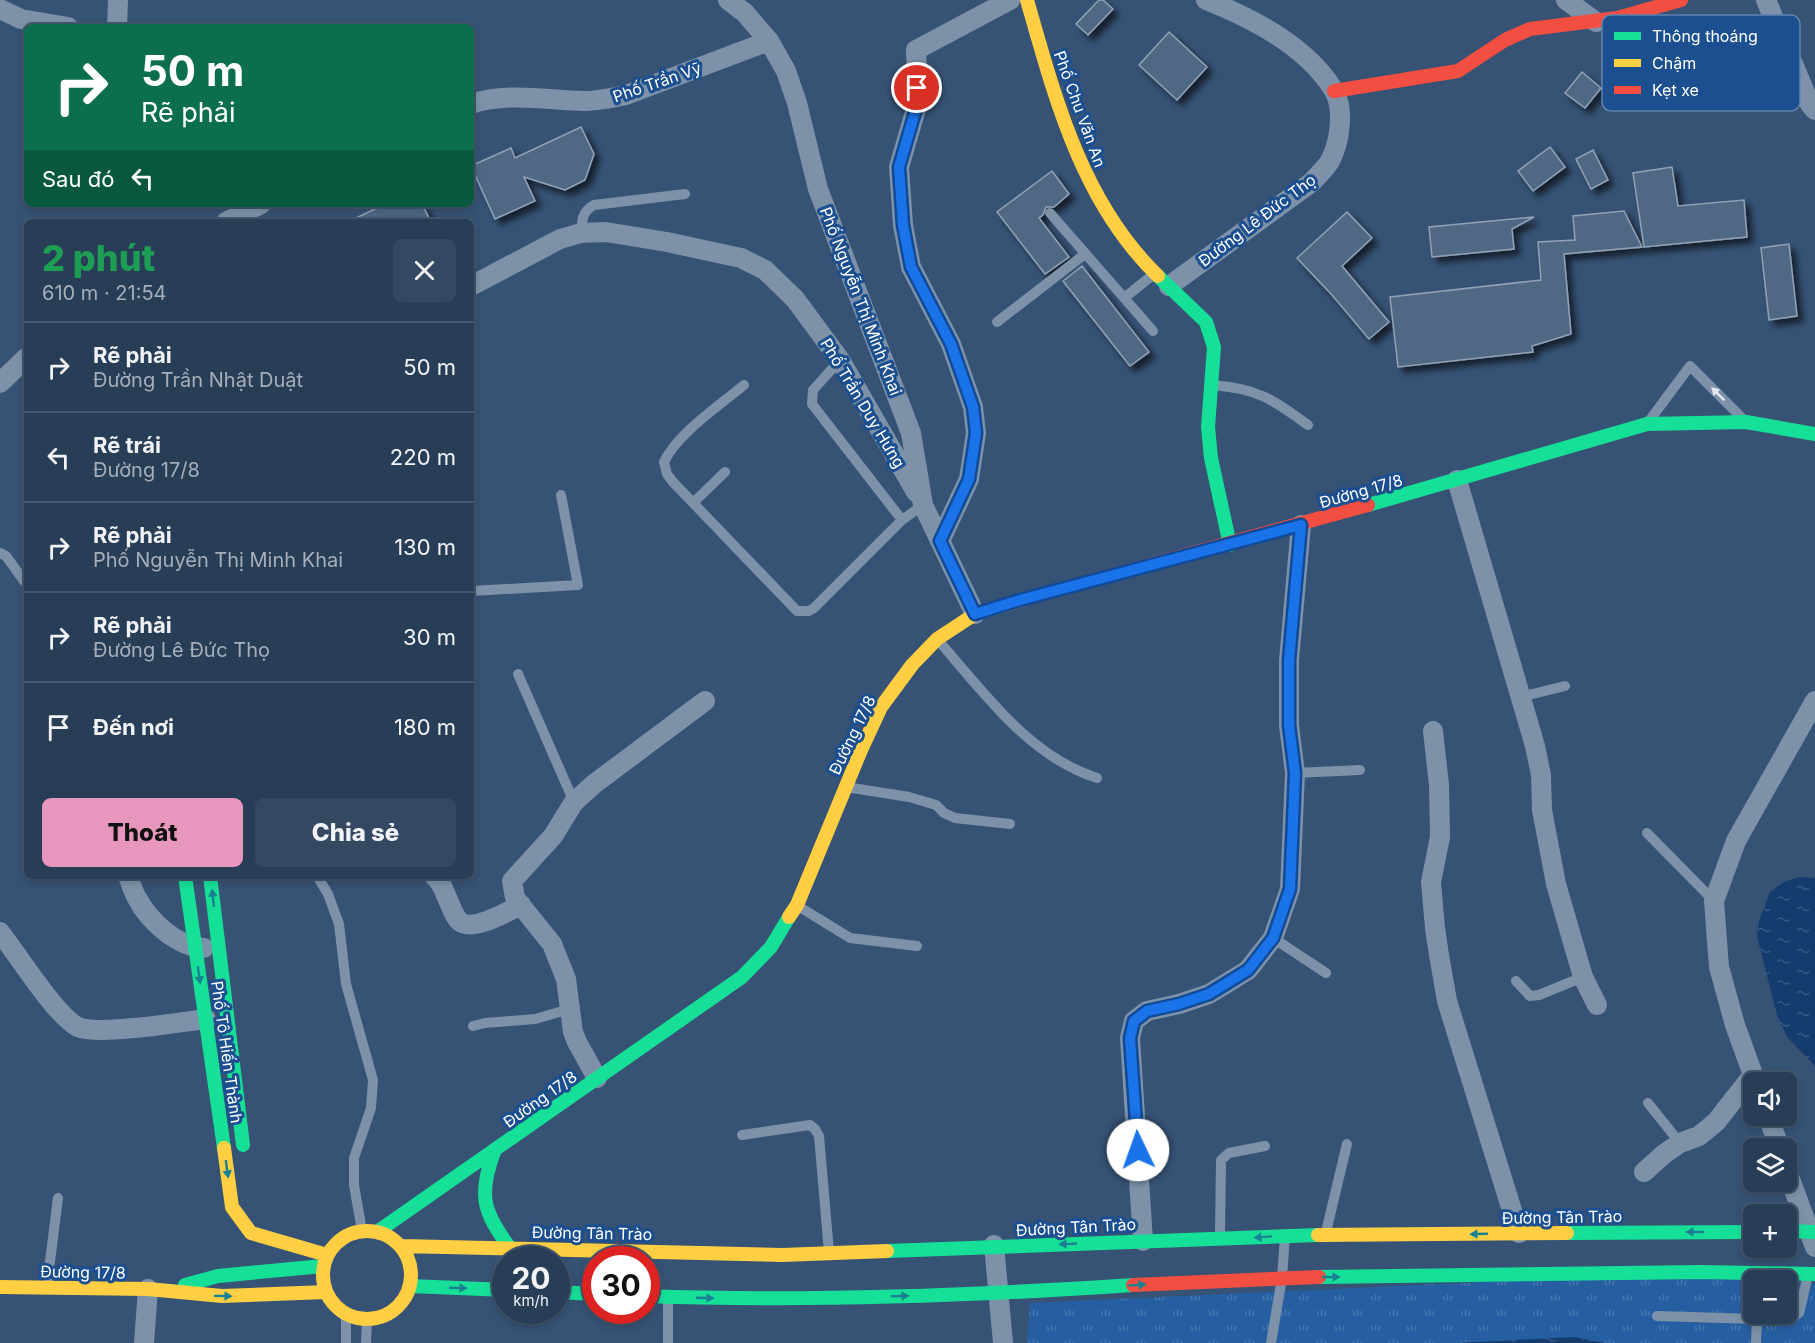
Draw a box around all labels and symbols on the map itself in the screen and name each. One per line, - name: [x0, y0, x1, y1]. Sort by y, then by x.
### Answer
- legend: [1602, 15, 1800, 111]
- text: Thông thoáng: [1652, 26, 1758, 46]
- street label: Phố Chu Văn An: [1050, 48, 1110, 170]
- text: Chậm: [1652, 53, 1696, 73]
- street label: Phố Trần Vỹ: [610, 58, 704, 106]
- pin: [891, 62, 942, 113]
- text: Kẹt xe: [1652, 80, 1699, 100]
- street label: Đường Lê Đức Thọ: [1194, 169, 1320, 271]
- street label: Phố Nguyễn Thị Minh Khai: [816, 204, 906, 398]
- street label: Phố Trần Duy Hưng: [816, 335, 910, 471]
- one-way arrow: [1711, 386, 1725, 401]
- street label: Đường 17/8: [1317, 470, 1405, 512]
- street label: Đường 17/8: [824, 692, 880, 778]
- one-way arrow: [208, 889, 218, 908]
- one-way arrow: [195, 966, 204, 985]
- street label: Phố Tô Hiến Thành: [207, 979, 247, 1125]
- street label: Đường 17/8: [499, 1066, 581, 1132]
- position arrow: [1106, 1118, 1170, 1182]
- one-way arrow: [222, 1159, 232, 1178]
- street label: Đường Tân Trào: [1502, 1206, 1622, 1228]
- street label: Đường Tân Trào: [1015, 1214, 1137, 1240]
- street label: Đường Tân Trào: [532, 1222, 652, 1244]
- one-way arrow: [1686, 1227, 1705, 1237]
- one-way arrow: [1470, 1230, 1489, 1239]
- one-way arrow: [1254, 1232, 1273, 1241]
- one-way arrow: [1059, 1240, 1078, 1249]
- speed limit sign: 30: [582, 1246, 660, 1324]
- street label: Đường 17/8: [40, 1261, 126, 1283]
- one-way arrow: [1322, 1272, 1341, 1282]
- one-way arrow: [1127, 1280, 1146, 1289]
- one-way arrow: [448, 1283, 467, 1293]
- one-way arrow: [214, 1291, 233, 1300]
- one-way arrow: [890, 1292, 909, 1301]
- one-way arrow: [695, 1293, 714, 1303]

